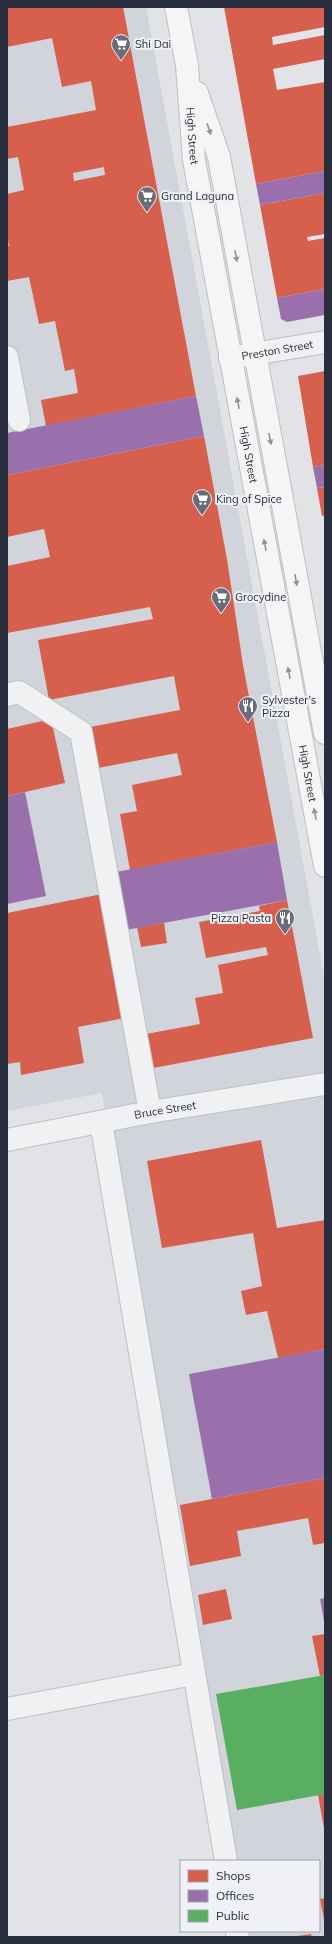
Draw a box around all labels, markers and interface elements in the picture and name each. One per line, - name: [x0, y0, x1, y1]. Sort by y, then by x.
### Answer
- supermarket icon: Shi Dai: [110, 33, 132, 61]
- place label: Shi Dai: [135, 37, 171, 51]
- street label: High Street: [183, 107, 202, 166]
- one-way arrow: [206, 123, 212, 135]
- supermarket icon: Grand Laguna: [136, 185, 158, 213]
- place label: Grand Laguna: [161, 189, 234, 203]
- one-way arrow: [234, 249, 240, 262]
- street label: Preston Street: [241, 337, 314, 363]
- one-way arrow: [235, 397, 241, 409]
- street label: High Street: [237, 425, 261, 484]
- one-way arrow: [267, 432, 273, 445]
- supermarket icon: King of Spice: [191, 488, 213, 516]
- place label: King of Spice: [216, 492, 282, 506]
- one-way arrow: [262, 539, 268, 551]
- one-way arrow: [294, 574, 300, 586]
- supermarket icon: Grocydine: [210, 586, 232, 614]
- place label: Grocydine: [235, 590, 286, 604]
- one-way arrow: [286, 666, 292, 679]
- place label: Sylvester’s Pizza: [262, 693, 316, 720]
- restaurant icon: Sylvester’s Pizza: [237, 695, 259, 723]
- street label: High Street: [296, 744, 320, 803]
- one-way arrow: [312, 808, 318, 820]
- restaurant icon: Pizza Pasta: [274, 907, 296, 935]
- place label: Pizza Pasta: [211, 911, 271, 925]
- street label: Bruce Street: [133, 1098, 197, 1122]
- legend: [180, 1860, 320, 1932]
- text: Shops: [216, 1868, 251, 1883]
- text: Offices: [216, 1888, 254, 1903]
- text: Public: [216, 1908, 250, 1923]

